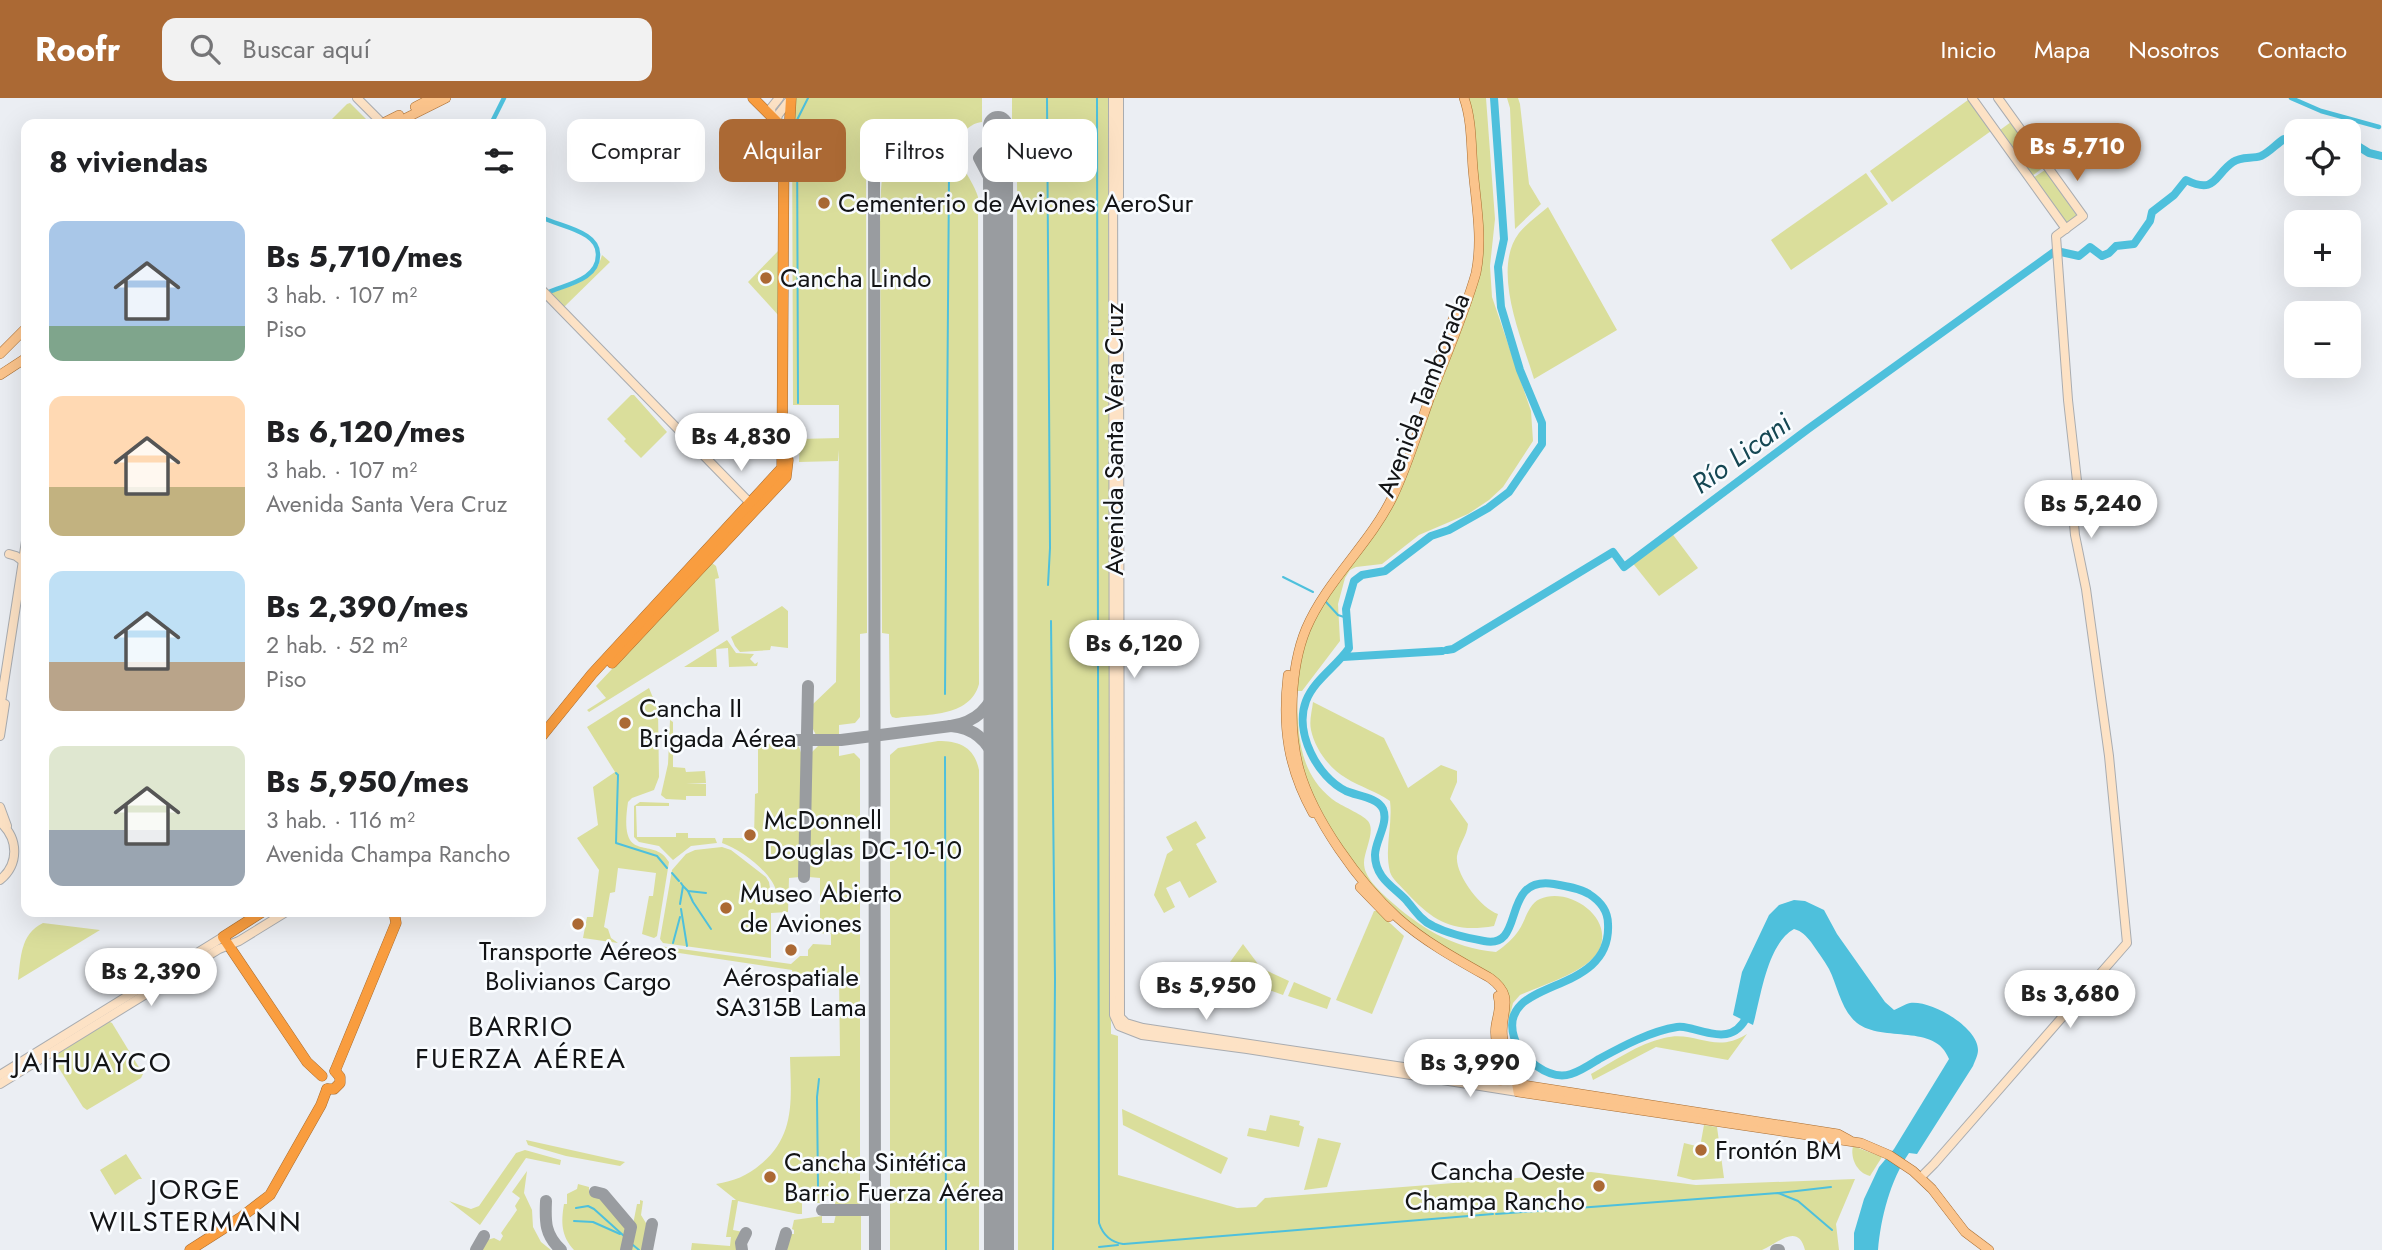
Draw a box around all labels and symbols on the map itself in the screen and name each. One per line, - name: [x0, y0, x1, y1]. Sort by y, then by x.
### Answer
- pin: Bs 5,710: [2005, 123, 2149, 183]
- place label: Cementerio de Aviones AeroSur: [838, 184, 1194, 222]
- marker: Cementerio de Aviones AeroSur: [816, 195, 832, 211]
- place label: Cancha Lindo: [780, 259, 931, 297]
- marker: Cancha Lindo: [758, 270, 774, 286]
- street label: Avenida Tamborada: [1367, 287, 1479, 503]
- street label: Avenida Santa Vera Cruz: [1095, 303, 1133, 575]
- water label: Río Licani: [1683, 403, 1800, 504]
- pin: Bs 4,830: [669, 414, 813, 473]
- pin: Bs 5,240: [2019, 480, 2163, 540]
- pin: Bs 6,120: [1062, 620, 1206, 680]
- place label: Cancha II Brigada Aérea: [639, 689, 797, 757]
- marker: Cancha II Brigada Aérea: [617, 715, 633, 731]
- place label: McDonnell Douglas DC-10-10: [764, 801, 962, 869]
- marker: McDonnell Douglas DC-10-10: [742, 827, 758, 843]
- place label: Museo Abierto de Aviones: [740, 874, 902, 942]
- marker: Museo Abierto de Aviones: [718, 900, 734, 916]
- marker: Transporte Aéreos Bolivianos Cargo: [570, 916, 586, 932]
- place label: Transporte Aéreos Bolivianos Cargo: [479, 932, 677, 1000]
- marker: Aérospatiale SA315B Lama: [783, 942, 799, 958]
- pin: Bs 2,390: [79, 948, 223, 1008]
- place label: Aérospatiale SA315B Lama: [715, 958, 867, 1026]
- pin: Bs 5,950: [1134, 962, 1278, 1022]
- pin: Bs 3,680: [1998, 970, 2142, 1030]
- district label: BARRIO FUERZA AÉREA: [415, 1006, 627, 1079]
- pin: Bs 3,990: [1398, 1040, 1542, 1099]
- district label: JAIHUAYCO: [9, 1042, 173, 1083]
- place label: Frontón BM: [1715, 1131, 1841, 1169]
- marker: Frontón BM: [1693, 1142, 1709, 1158]
- place label: Cancha Sintética Barrio Fuerza Aérea: [784, 1143, 1004, 1211]
- place label: Cancha Oeste Champa Rancho: [1405, 1152, 1585, 1220]
- district label: JORGE WILSTERMANN: [89, 1169, 303, 1242]
- marker: Cancha Sintética Barrio Fuerza Aérea: [762, 1169, 778, 1185]
- marker: Cancha Oeste Champa Rancho: [1591, 1178, 1607, 1194]

